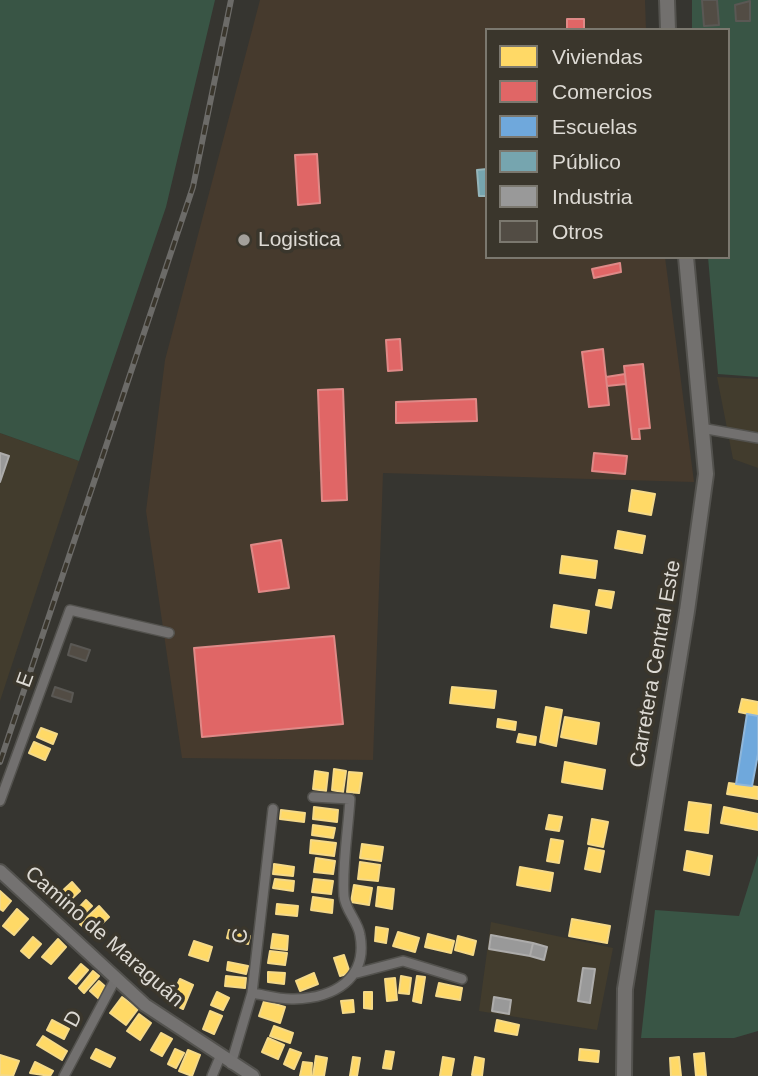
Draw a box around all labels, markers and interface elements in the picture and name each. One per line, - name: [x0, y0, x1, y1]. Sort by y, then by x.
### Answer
- legend: [485, 28, 730, 259]
- text: Viviendas: [552, 45, 643, 68]
- text: Comercios: [552, 80, 652, 103]
- text: Escuelas: [552, 115, 637, 138]
- text: Público: [552, 150, 621, 173]
- text: Industria: [552, 185, 633, 208]
- text: Otros: [552, 220, 603, 243]
- place label: Logistica: [258, 227, 341, 253]
- marker: Logistica: [236, 232, 252, 248]
- street label: Carretera Central Este: [625, 558, 687, 770]
- street label: E: [12, 669, 40, 691]
- street label: Camino de Maraguán: [20, 861, 188, 1013]
- street label: C: [228, 927, 254, 945]
- street label: D: [59, 1006, 89, 1032]

